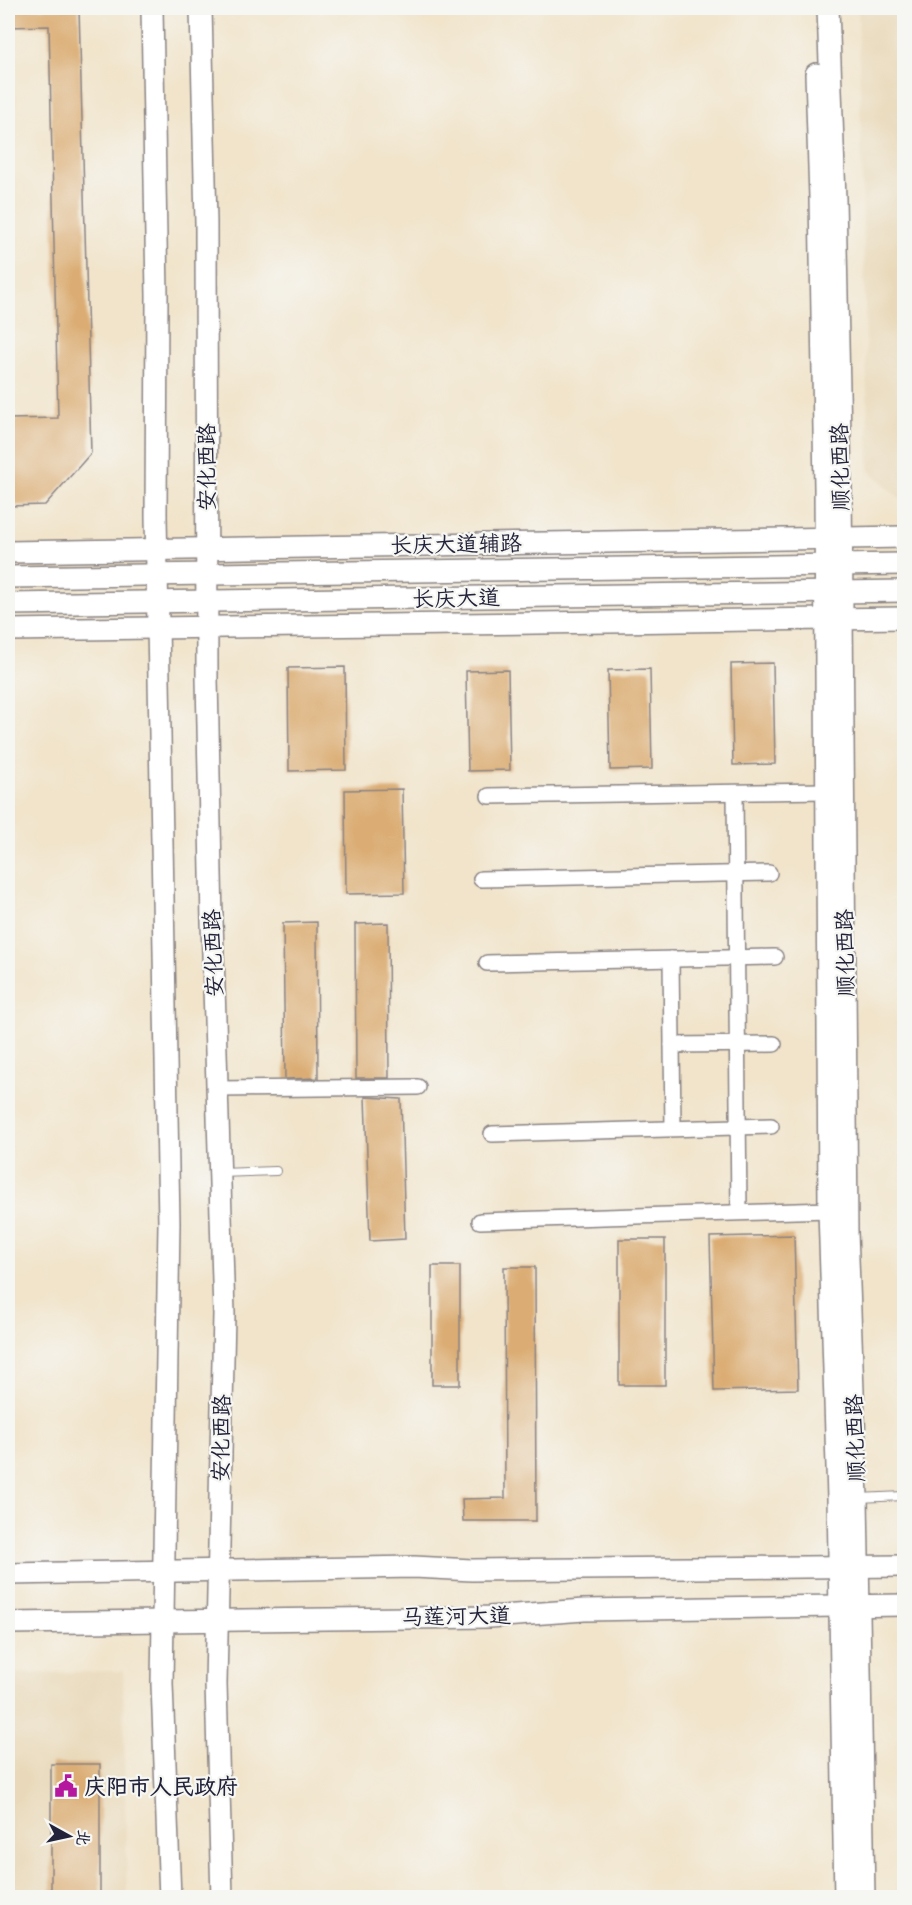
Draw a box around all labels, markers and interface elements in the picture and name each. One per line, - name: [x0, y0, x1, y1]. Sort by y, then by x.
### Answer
- street label: 安化西路: [187, 423, 226, 511]
- street label: 顺化西路: [820, 423, 860, 511]
- street label: 长庆大道辅路: [390, 523, 522, 565]
- street label: 长庆大道: [412, 578, 500, 618]
- street label: 安化西路: [192, 908, 234, 998]
- street label: 顺化西路: [825, 909, 865, 997]
- street label: 顺化西路: [834, 1393, 876, 1483]
- street label: 安化西路: [201, 1394, 241, 1482]
- street label: 马莲河大道: [401, 1596, 511, 1636]
- place label: 庆阳市人民政府: [84, 1767, 238, 1806]
- public building icon: 庆阳市人民政府: [53, 1773, 79, 1799]
- north arrow: [39, 1806, 99, 1866]
- text: 北: [68, 1828, 99, 1848]

